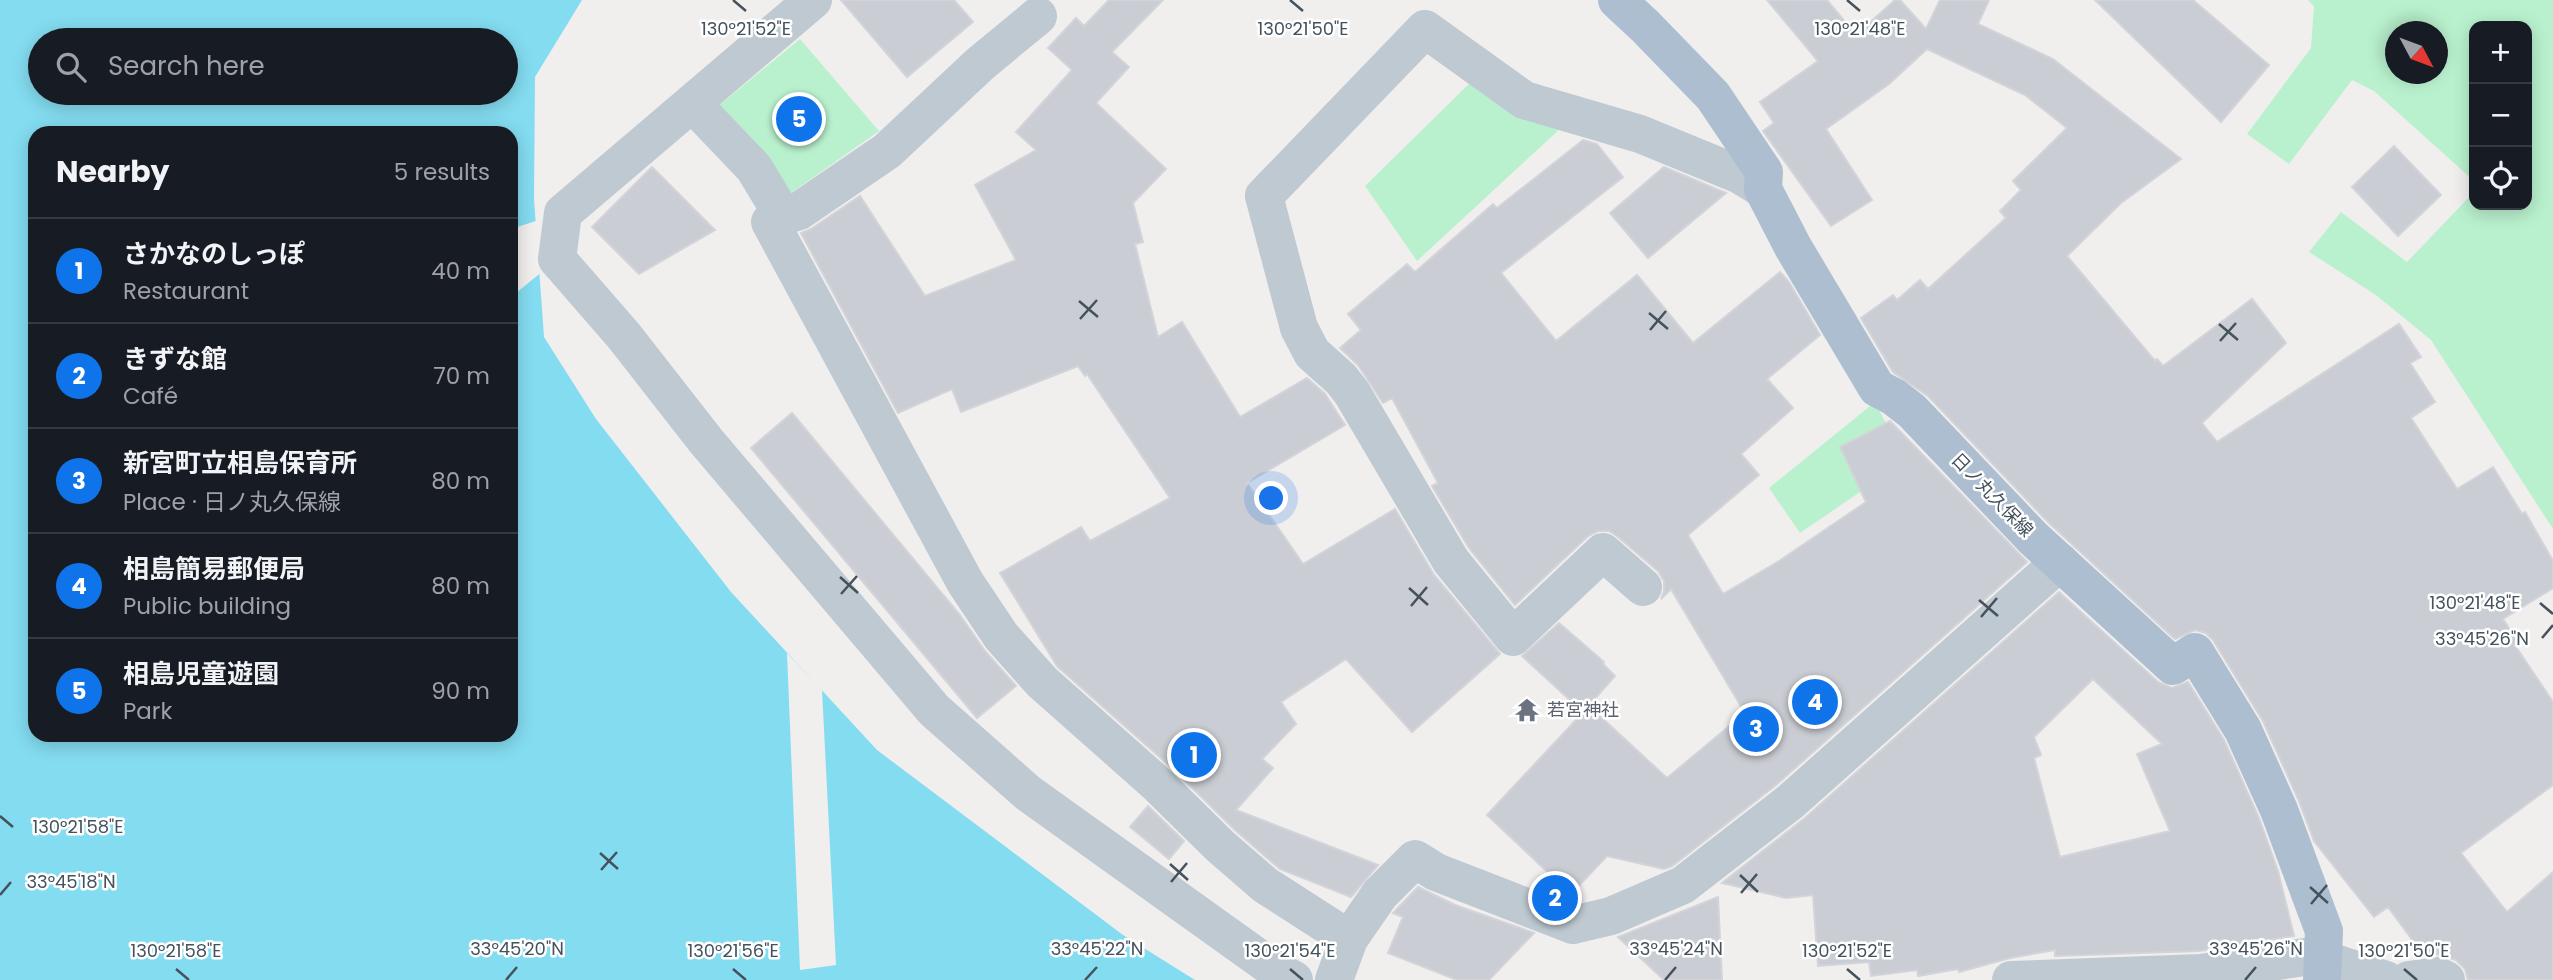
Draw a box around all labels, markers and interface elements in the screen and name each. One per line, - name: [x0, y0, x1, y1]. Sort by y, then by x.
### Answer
- text: 130°21'52"E: [701, 16, 791, 41]
- text: 130°21'50"E: [1257, 16, 1349, 41]
- text: 130°21'48"E: [1814, 16, 1906, 41]
- north arrow: [2385, 21, 2448, 84]
- map controls: [2469, 21, 2532, 210]
- button: +: [2469, 21, 2532, 84]
- search box: [28, 28, 518, 105]
- icon: search: [52, 48, 90, 86]
- text: Search here: [108, 48, 265, 84]
- button: −: [2469, 84, 2532, 147]
- pin: 5: [776, 93, 822, 145]
- button: locate: [2469, 147, 2532, 210]
- text: Nearby: [56, 150, 170, 193]
- text: 5 results: [394, 156, 490, 188]
- text: さかなのしっぽ: [123, 236, 305, 272]
- text: 1: [75, 255, 83, 287]
- text: 40 m: [431, 255, 490, 287]
- text: Restaurant: [123, 275, 249, 307]
- text: きずな館: [123, 341, 227, 377]
- text: 2: [72, 360, 86, 392]
- text: 70 m: [433, 360, 490, 392]
- text: Café: [123, 380, 178, 412]
- text: 新宮町立相島保育所: [123, 445, 357, 481]
- street label: 日ノ丸久保線: [1946, 447, 2039, 542]
- text: 3: [72, 465, 86, 497]
- text: 80 m: [431, 465, 490, 497]
- your location: [1254, 481, 1288, 515]
- text: Place · 日ノ丸久保線: [123, 486, 341, 518]
- text: 相島簡易郵便局: [123, 551, 305, 587]
- text: 4: [71, 570, 87, 602]
- text: 80 m: [431, 570, 490, 602]
- text: Public building: [123, 590, 291, 622]
- text: 130°21'48"E: [2429, 590, 2521, 615]
- text: 33°45'26"N: [2435, 626, 2529, 651]
- text: 相島児童遊園: [123, 656, 279, 692]
- text: 5: [72, 675, 86, 707]
- text: 90 m: [431, 675, 490, 707]
- pin: 4: [1792, 676, 1838, 728]
- text: Park: [123, 695, 172, 727]
- temple icon: 若宮神社: [1513, 696, 1541, 724]
- place label: 若宮神社: [1547, 697, 1619, 722]
- pin: 3: [1733, 703, 1779, 755]
- pin: 1: [1171, 729, 1217, 781]
- text: 130°21'58"E: [32, 814, 124, 839]
- text: 33°45'18"N: [26, 869, 116, 894]
- pin: 2: [1532, 872, 1578, 924]
- text: 33°45'20"N: [470, 936, 564, 961]
- text: 33°45'22"N: [1051, 936, 1143, 961]
- text: 33°45'24"N: [1629, 936, 1723, 961]
- text: 33°45'26"N: [2209, 936, 2303, 961]
- text: 130°21'58"E: [130, 938, 222, 963]
- text: 130°21'56"E: [687, 938, 779, 963]
- text: 130°21'54"E: [1244, 938, 1336, 963]
- text: 130°21'52"E: [1802, 938, 1892, 963]
- text: 130°21'50"E: [2358, 938, 2450, 963]

